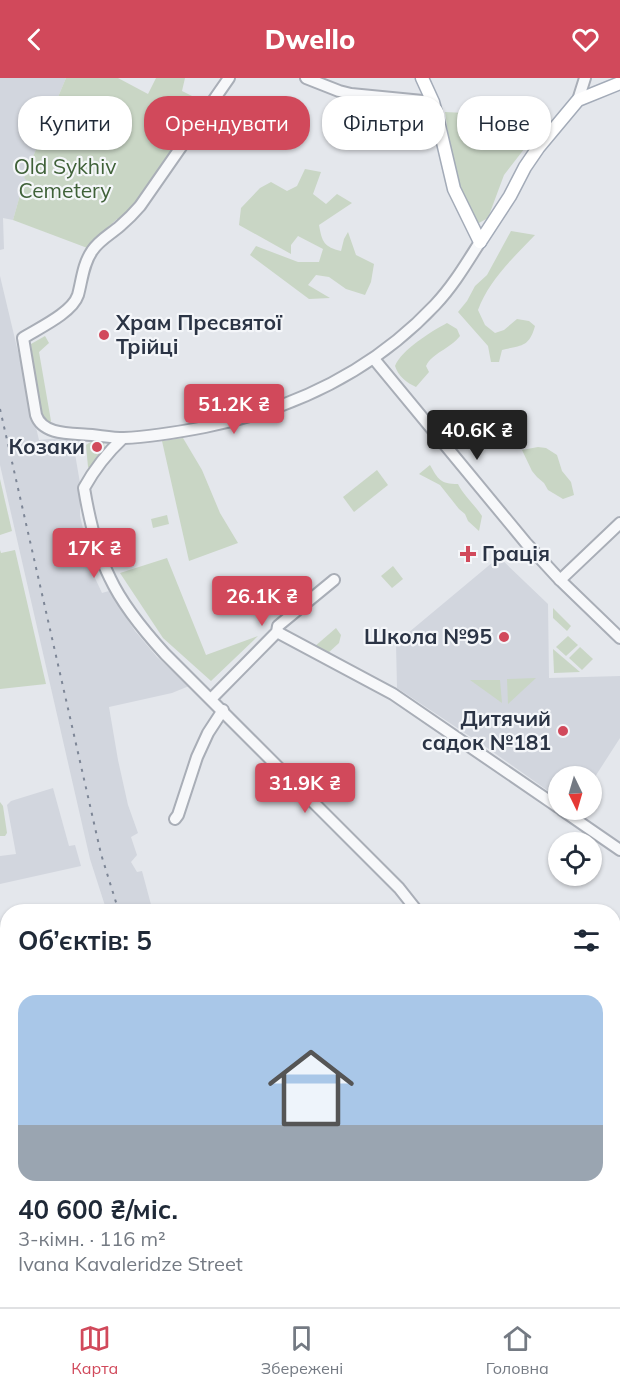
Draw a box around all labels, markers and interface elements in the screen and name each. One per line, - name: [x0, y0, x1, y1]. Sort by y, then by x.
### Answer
- text: Dwello: [265, 22, 355, 56]
- icon: back: [18, 23, 51, 56]
- icon: heart: [569, 23, 602, 56]
- chip: Купити: [18, 96, 132, 150]
- chip: Орендувати: [144, 96, 310, 150]
- chip: Фільтри: [322, 96, 445, 150]
- chip: Нове: [457, 96, 551, 150]
- park label: Old Sykhiv Cemetery: [14, 153, 116, 203]
- place label: Храм Пресвятої Трійці: [115, 309, 283, 359]
- marker: Храм Пресвятої Трійці: [97, 328, 111, 342]
- pin: 51.2K ₴: [179, 384, 289, 435]
- text: 51.2K ₴: [198, 391, 270, 416]
- pin: 40.6K ₴: [422, 410, 532, 461]
- text: 40.6K ₴: [441, 417, 513, 442]
- place label: Козаки: [9, 433, 85, 459]
- marker: Козаки: [90, 440, 104, 454]
- pin: 17K ₴: [52, 528, 136, 579]
- text: 17K ₴: [67, 535, 121, 560]
- place label: Грація: [482, 540, 550, 566]
- marker: Грація: [459, 545, 477, 563]
- pin: 26.1K ₴: [207, 576, 317, 627]
- text: 26.1K ₴: [226, 583, 298, 608]
- place label: Школа №95: [364, 623, 492, 649]
- marker: Школа №95: [497, 630, 511, 644]
- place label: Дитячий садок №181: [422, 705, 551, 755]
- marker: Дитячий садок №181: [556, 724, 570, 738]
- pin: 31.9K ₴: [250, 763, 360, 814]
- north arrow: [548, 766, 602, 820]
- map controls: [548, 766, 602, 886]
- text: 31.9K ₴: [269, 770, 341, 795]
- button: locate: [548, 832, 602, 886]
- text: Об’єктів: 5: [18, 924, 152, 957]
- icon: filters: [570, 924, 603, 957]
- icon: home: [257, 1034, 365, 1142]
- text: 40 600 ₴/міс.: [18, 1193, 178, 1226]
- text: 3-кімн. · 116 m²: [18, 1226, 166, 1251]
- text: Ivana Kavaleridze Street: [18, 1251, 243, 1276]
- tab: Карта: [71, 1322, 118, 1378]
- tab: Збережені: [261, 1322, 343, 1378]
- tab: Головна: [486, 1322, 549, 1378]

